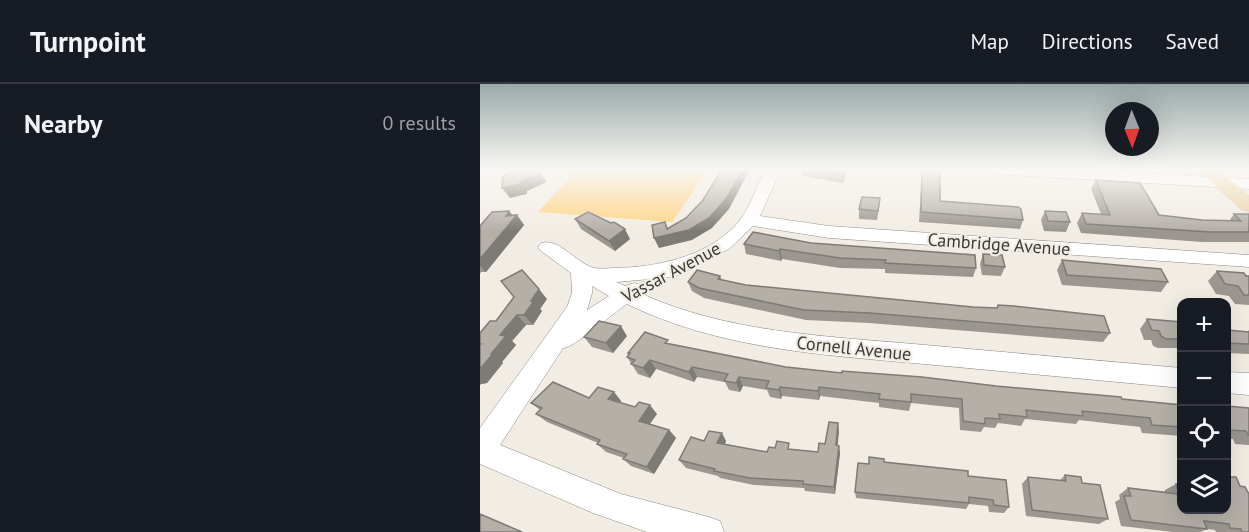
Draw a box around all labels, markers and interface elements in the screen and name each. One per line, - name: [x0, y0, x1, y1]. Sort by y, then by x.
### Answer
- text: Turnpoint: [30, 23, 146, 60]
- text: Map: [970, 28, 1009, 55]
- text: Directions: [1042, 28, 1133, 55]
- text: Saved: [1166, 28, 1219, 55]
- north arrow: [1105, 102, 1159, 156]
- text: Nearby: [24, 107, 102, 140]
- text: 0 results: [383, 110, 456, 136]
- street label: Cambridge Avenue: [927, 228, 1071, 260]
- street label: Vassar Avenue: [617, 236, 724, 308]
- map controls: [1177, 298, 1231, 514]
- button: +: [1177, 298, 1231, 352]
- street label: Cornell Avenue: [795, 331, 913, 365]
- button: −: [1177, 352, 1231, 406]
- button: locate: [1177, 406, 1231, 460]
- button: layers: [1177, 460, 1231, 514]

